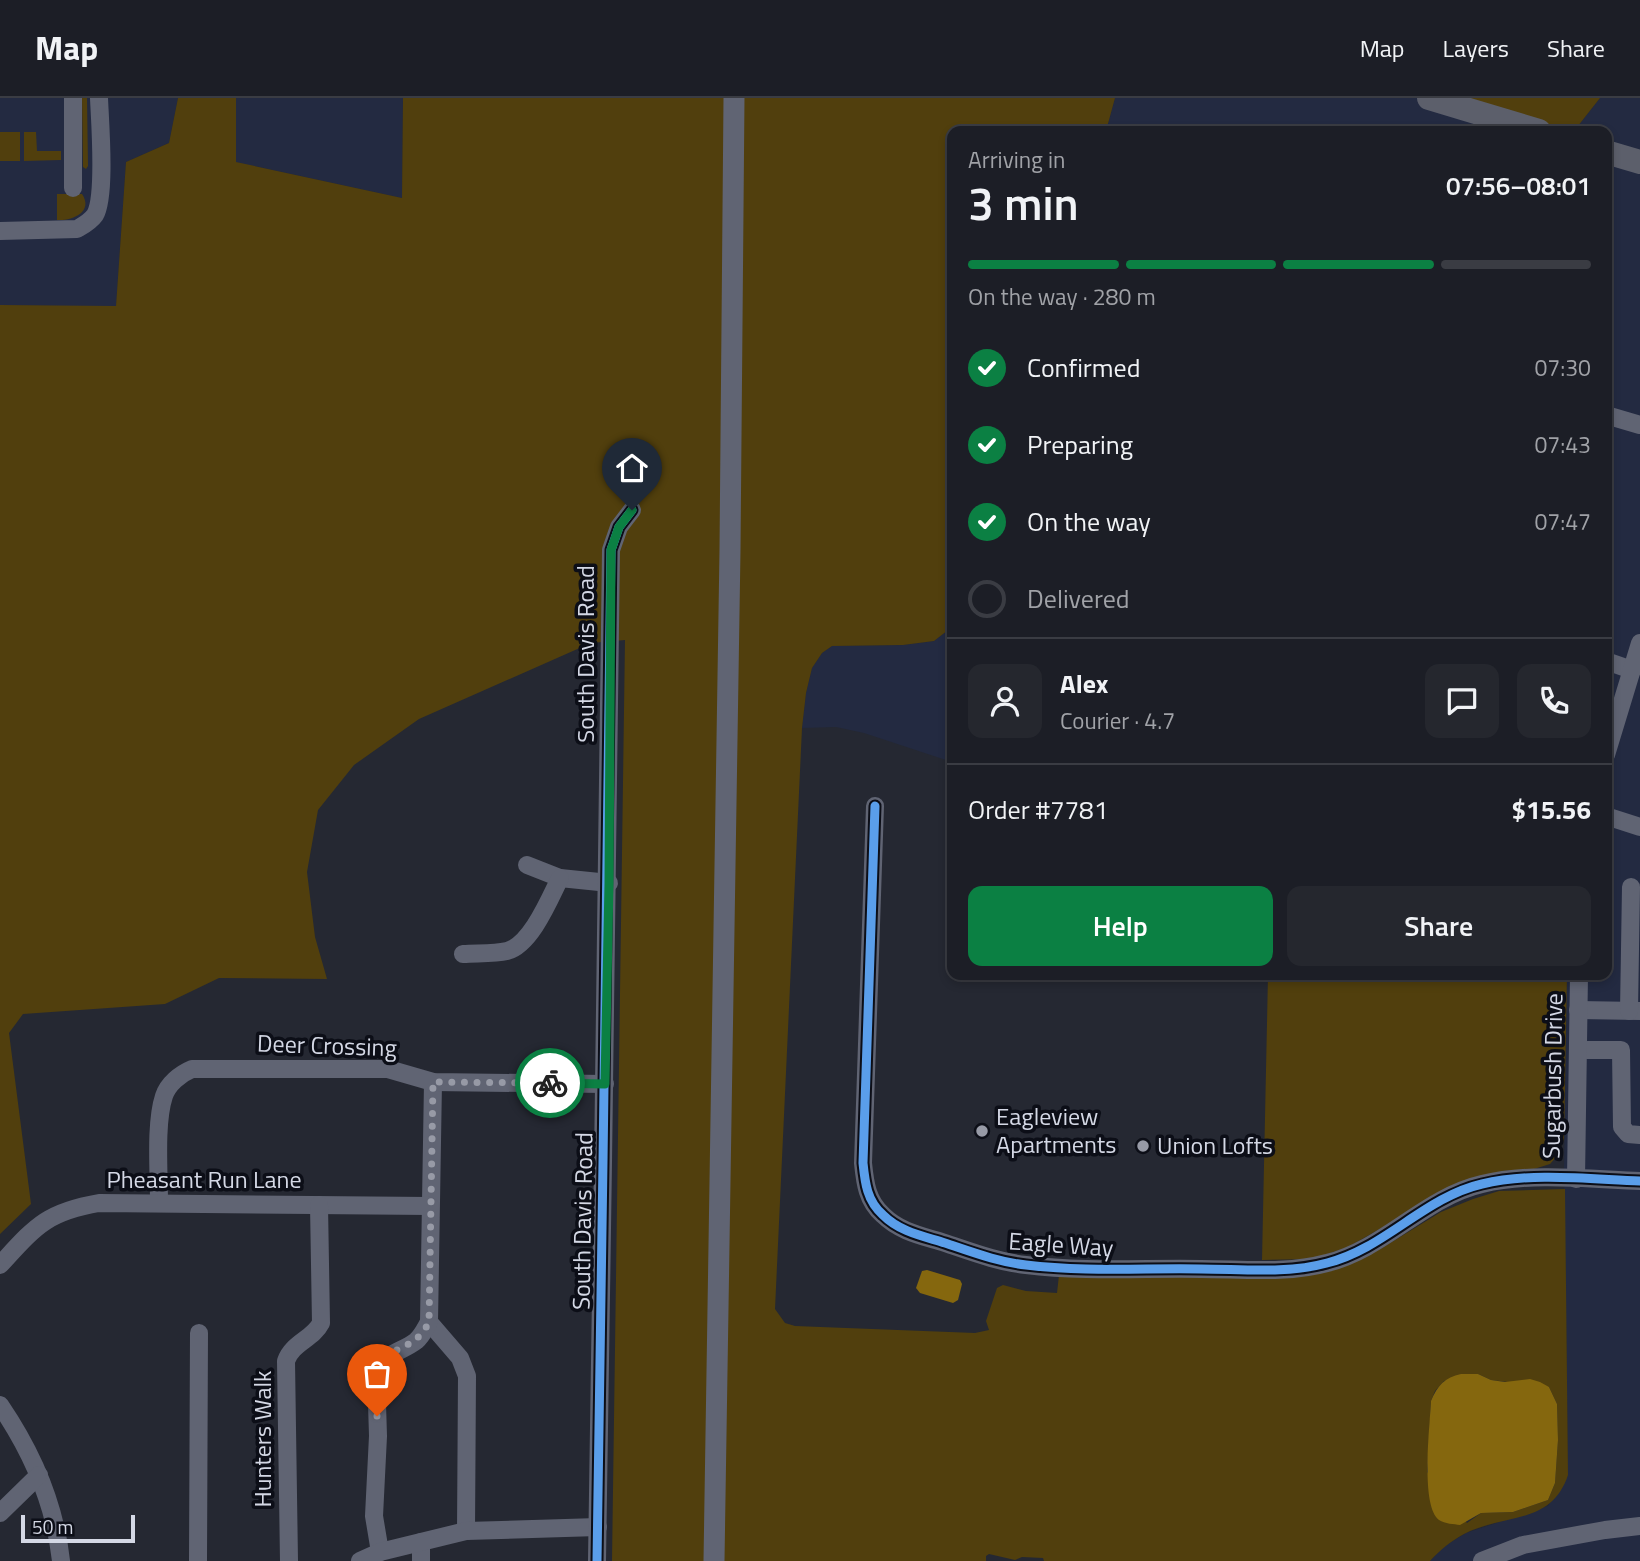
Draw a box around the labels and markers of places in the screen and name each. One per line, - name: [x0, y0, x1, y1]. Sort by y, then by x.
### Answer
- pin: [602, 438, 662, 510]
- place label: Eagleview Apartments: [996, 1098, 1116, 1162]
- marker: Eagleview Apartments: [974, 1123, 990, 1139]
- place label: Union Lofts: [1157, 1127, 1273, 1163]
- marker: Union Lofts: [1135, 1138, 1151, 1154]
- pin: [347, 1344, 407, 1416]

